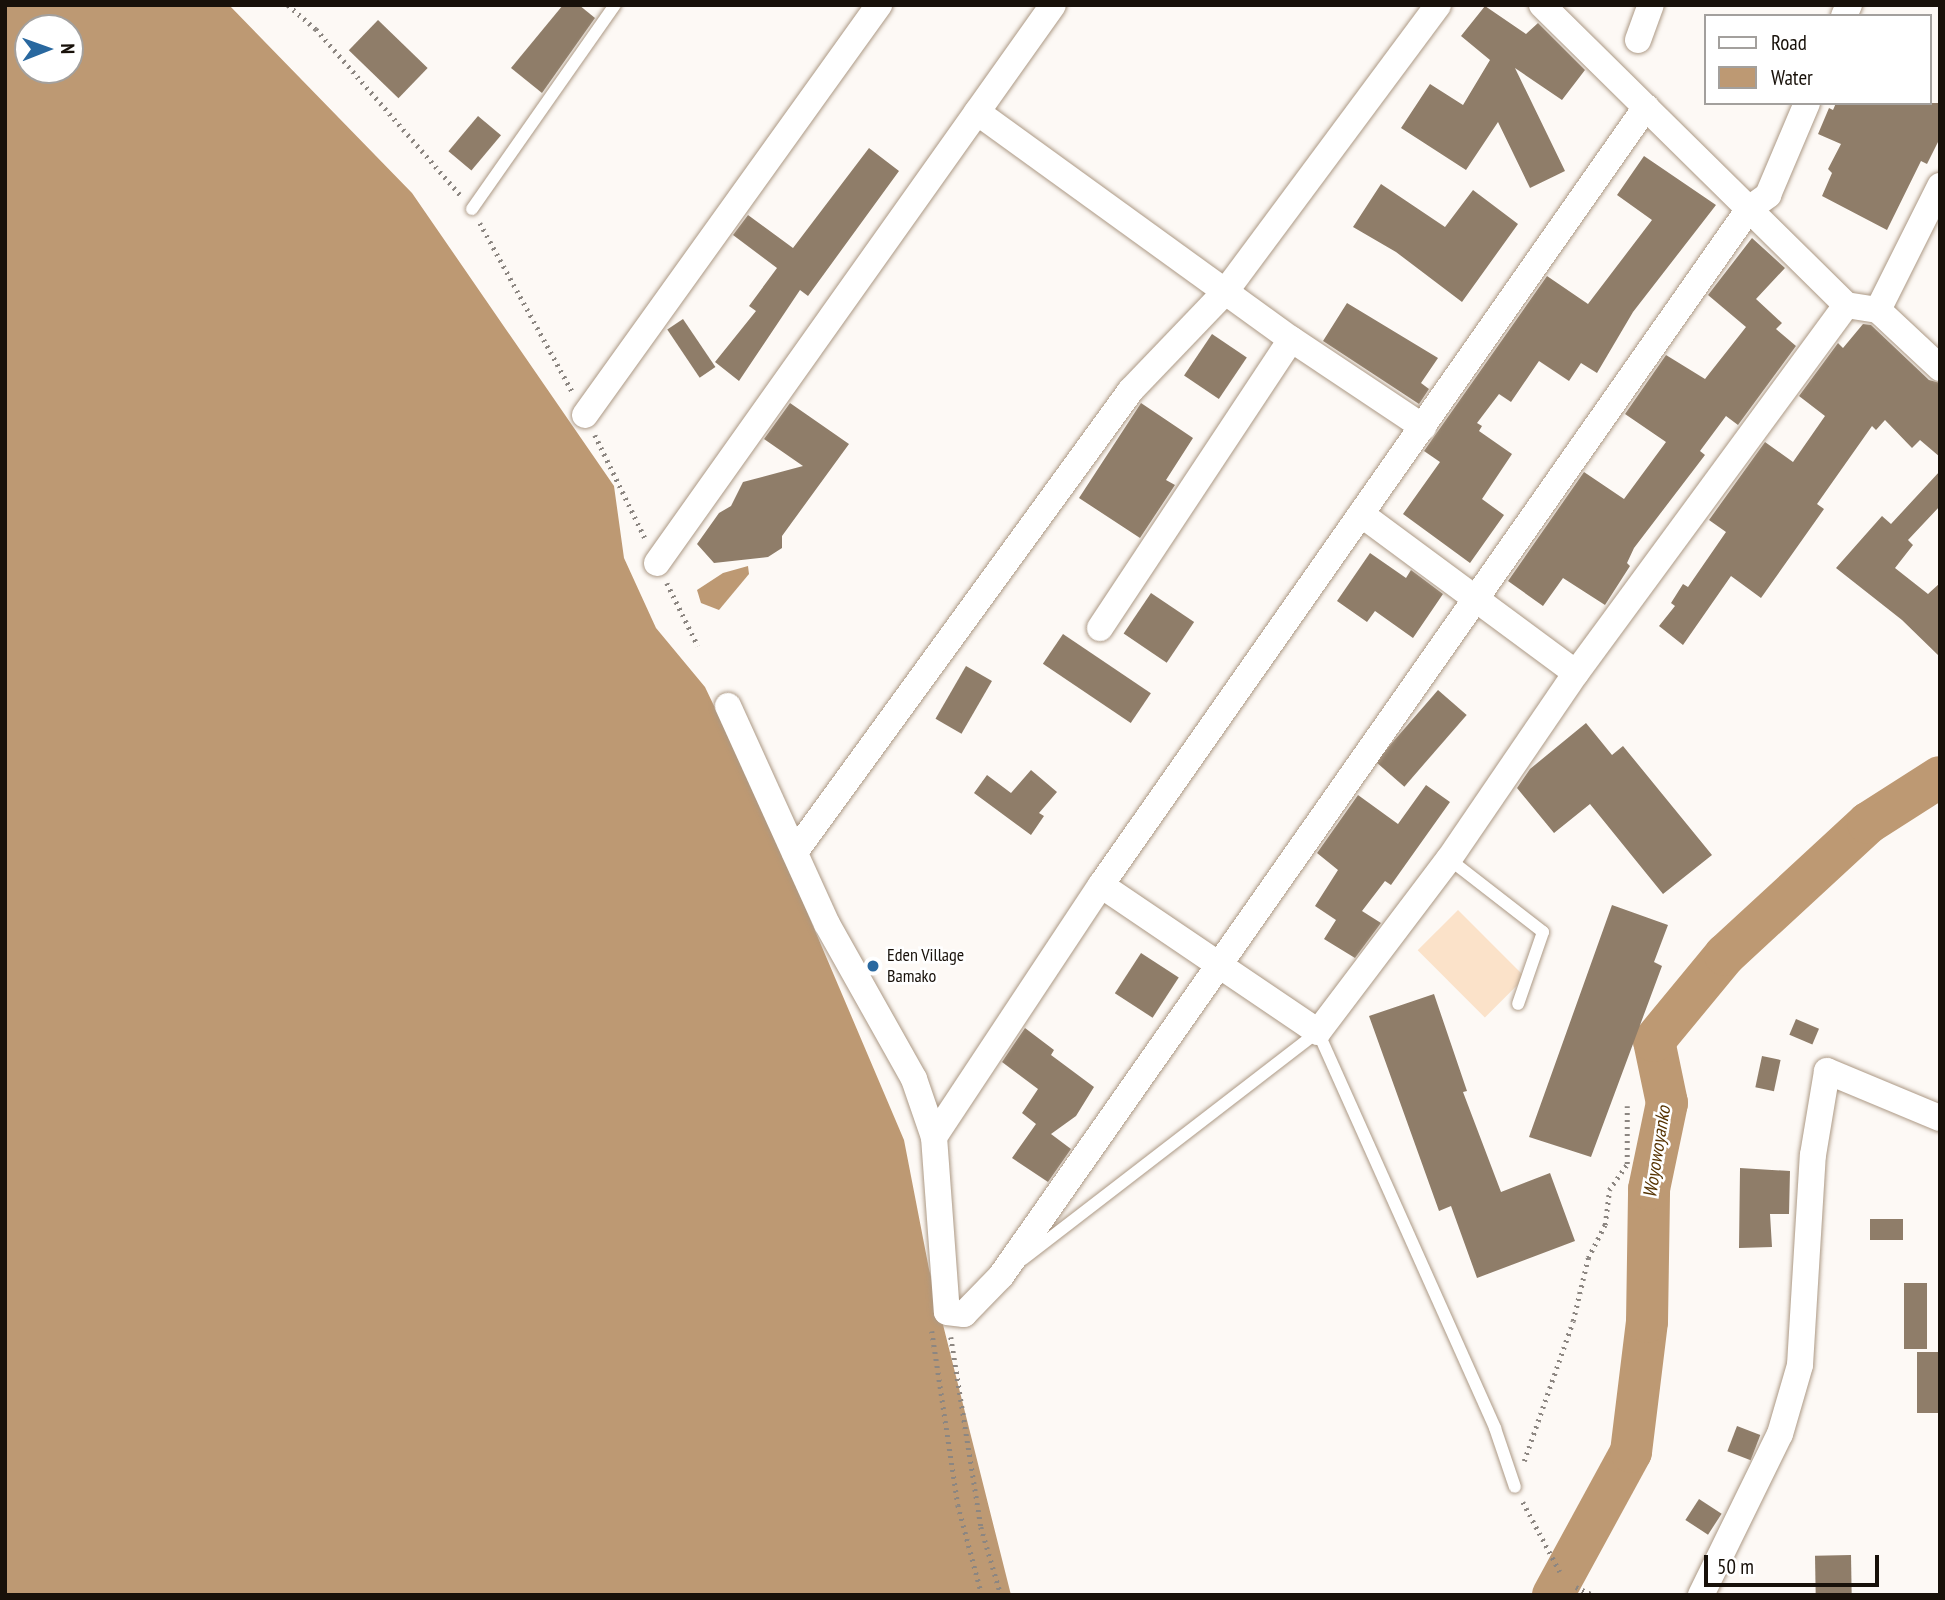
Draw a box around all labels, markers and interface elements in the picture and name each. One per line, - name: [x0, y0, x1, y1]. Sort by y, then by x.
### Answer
- north arrow: [14, 14, 84, 84]
- legend: [1703, 14, 1931, 105]
- text: Road: [1771, 29, 1807, 56]
- text: N: [56, 43, 80, 54]
- text: Water: [1771, 64, 1813, 91]
- place label: Eden Village Bamako: [887, 945, 965, 988]
- marker: Eden Village Bamako: [865, 958, 881, 974]
- water label: Woyowoyanko: [1638, 1104, 1676, 1200]
- scale bar: [1707, 1540, 1882, 1584]
- text: 50 m: [1717, 1553, 1754, 1580]

